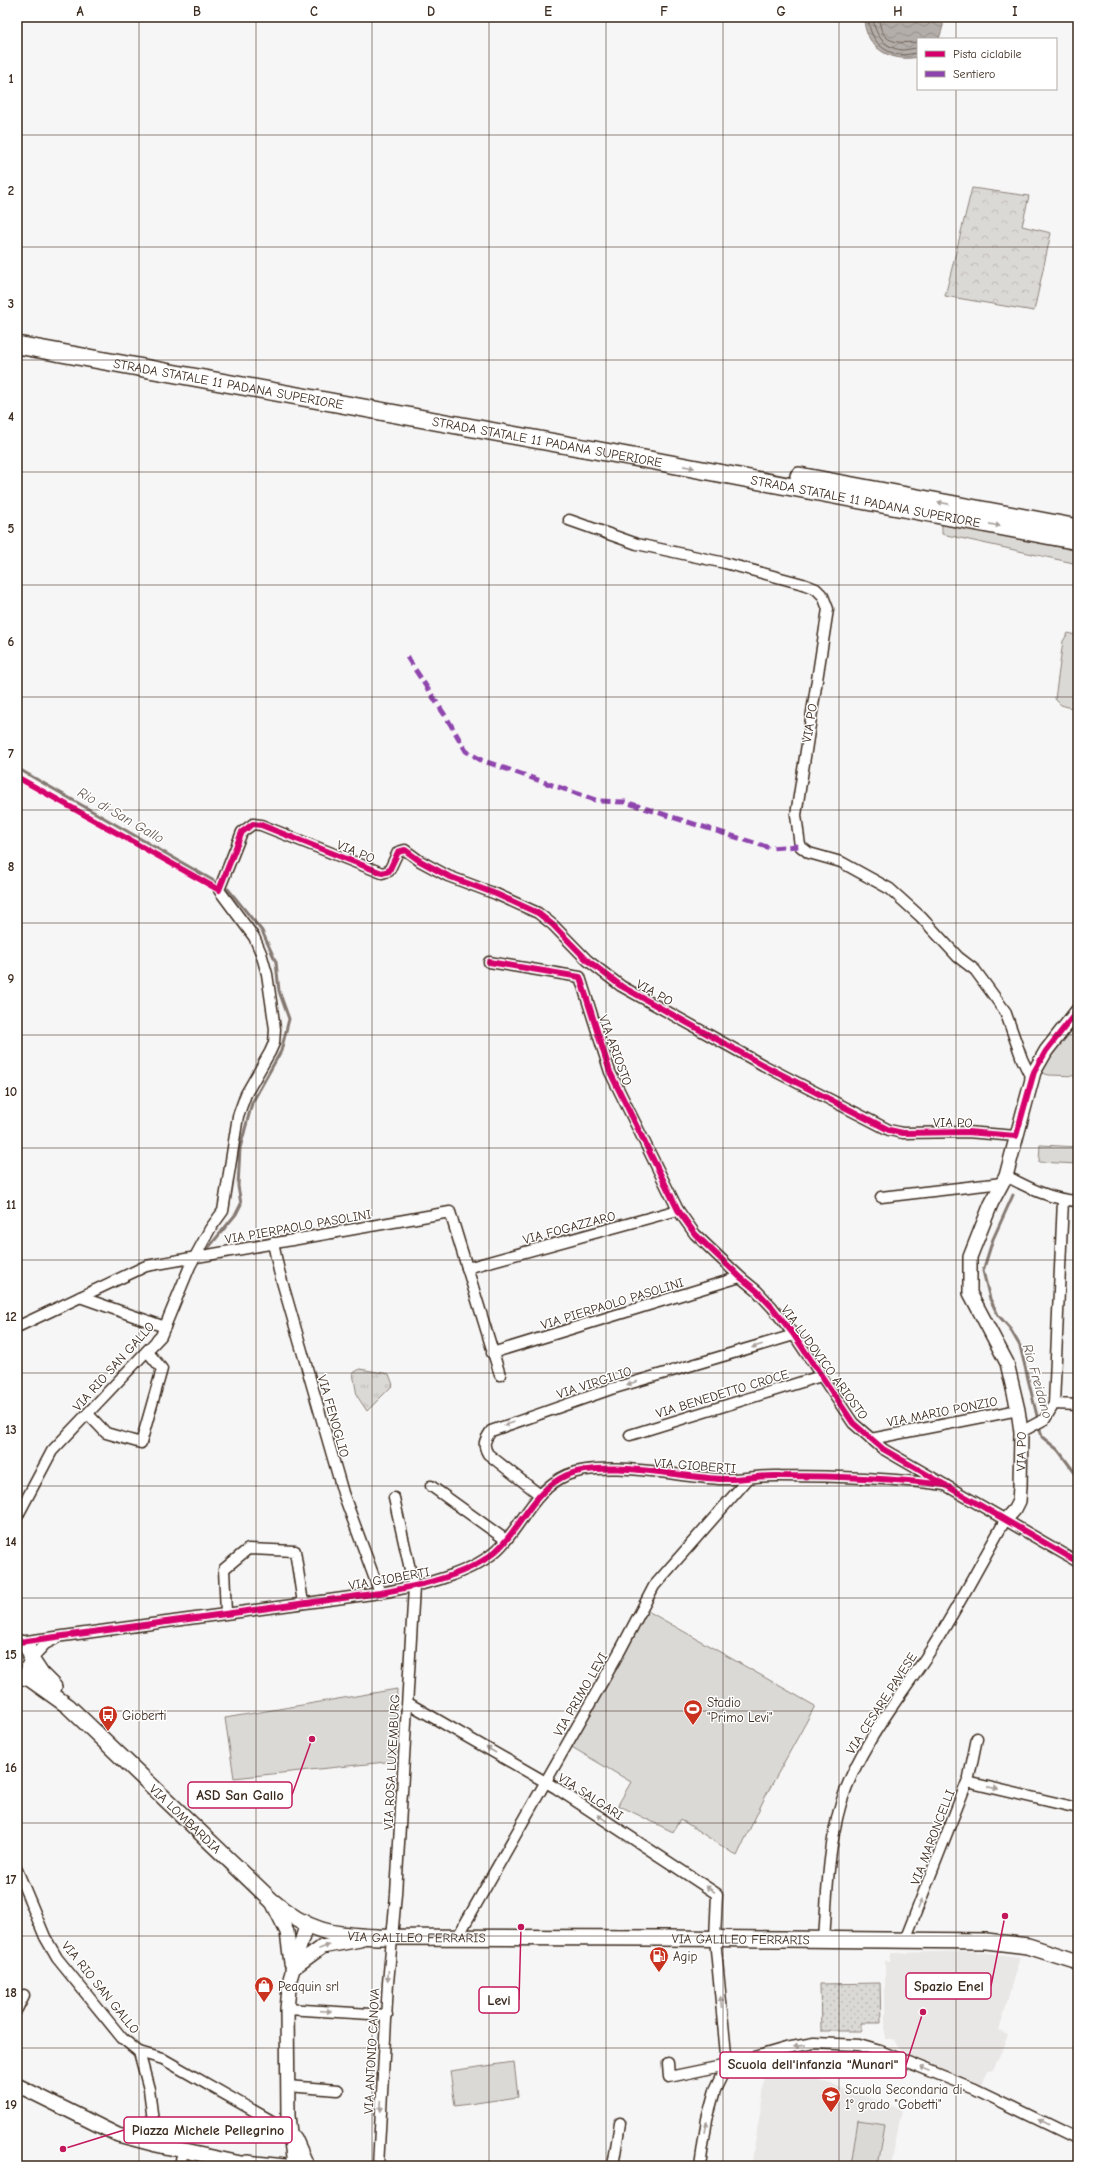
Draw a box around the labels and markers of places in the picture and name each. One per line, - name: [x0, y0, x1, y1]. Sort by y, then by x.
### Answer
- place label: Stadio "Primo Levi": [707, 1695, 773, 1725]
- sports icon: Stadio "Primo Levi": [682, 1698, 704, 1726]
- bus stop icon: Gioberti: [97, 1704, 119, 1732]
- place label: Gioberti: [122, 1708, 166, 1723]
- callout: ASD San Gallo: [188, 1782, 292, 1808]
- fuel station icon: Agip: [648, 1945, 670, 1973]
- place label: Agip: [673, 1949, 697, 1964]
- callout: Spazio Enel: [906, 1973, 991, 1999]
- shop icon: Peaquin srl: [253, 1975, 275, 2003]
- place label: Peaquin srl: [278, 1979, 339, 1994]
- callout: Levi: [479, 1987, 519, 2013]
- callout: Scuola dell'infanzia "Munari": [720, 2052, 906, 2078]
- place label: Scuola Secondaria di 1° grado "Gobetti": [845, 2082, 962, 2112]
- school or university icon: Scuola Secondaria di 1° grado "Gobetti": [820, 2085, 842, 2113]
- callout: Piazza Michele Pellegrino: [124, 2117, 292, 2143]

